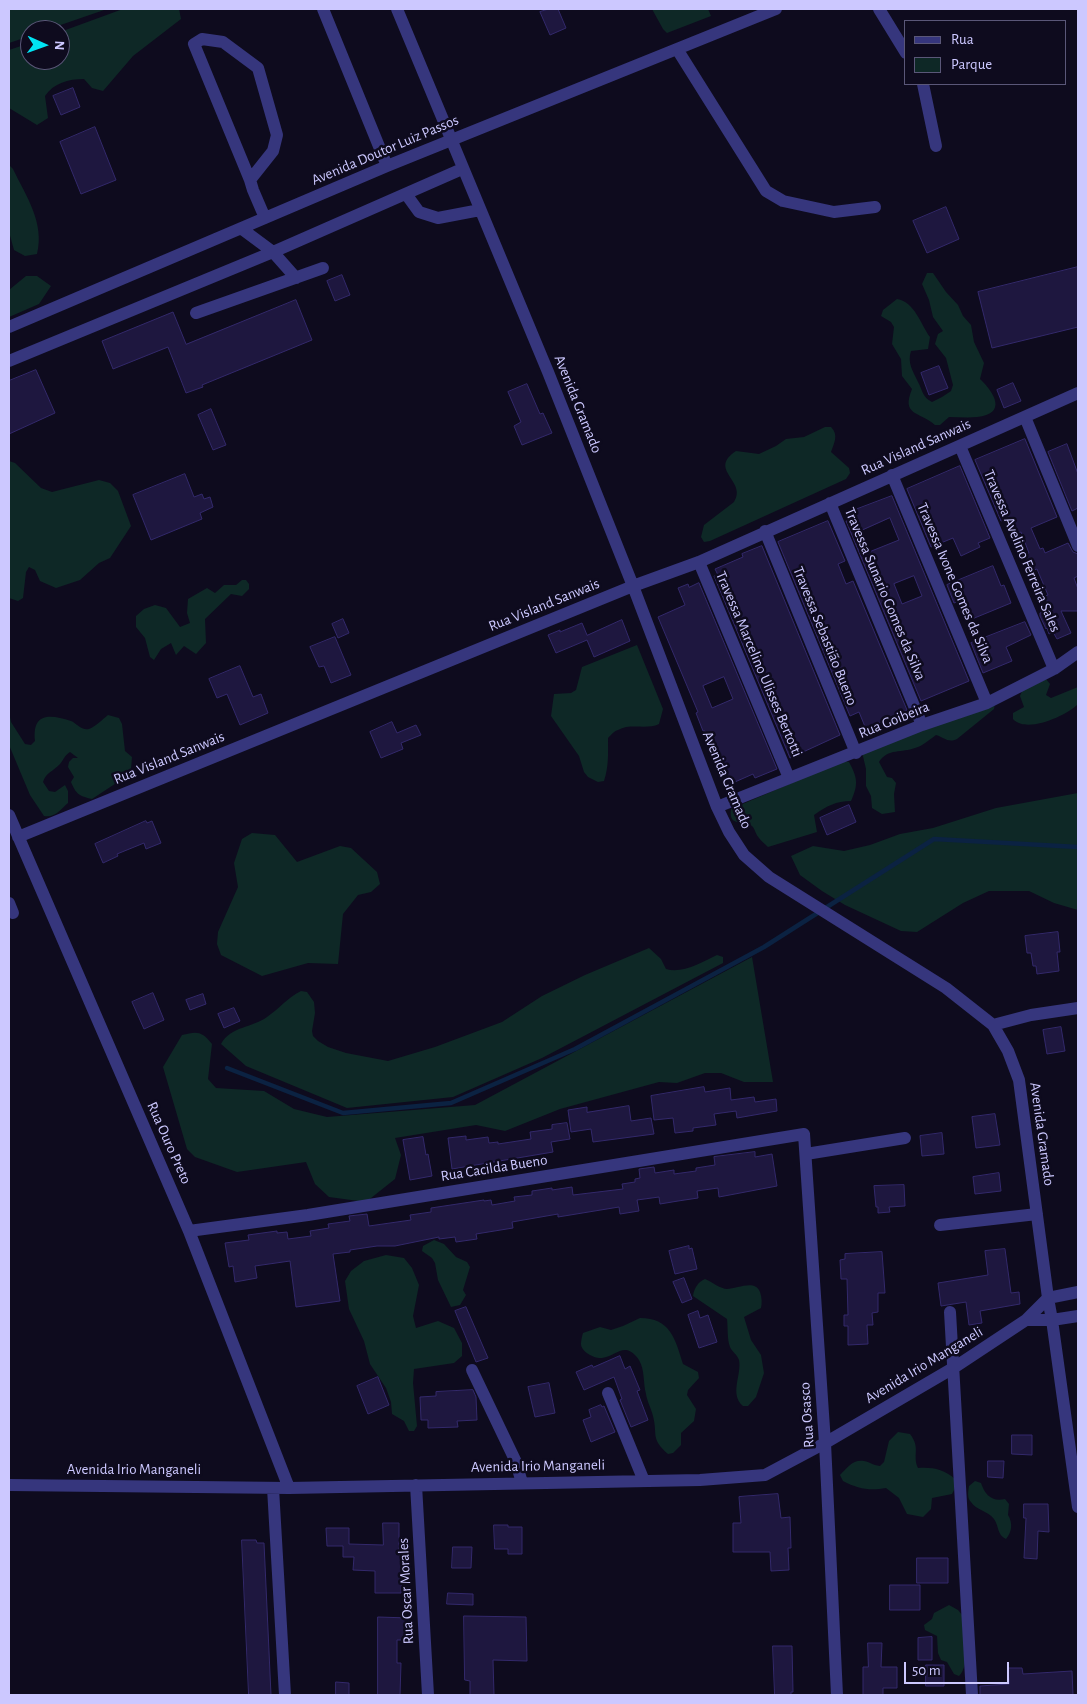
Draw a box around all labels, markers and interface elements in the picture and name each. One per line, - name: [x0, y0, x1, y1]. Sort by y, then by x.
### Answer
- north arrow: [20, 20, 70, 70]
- legend: [904, 20, 1067, 85]
- text: Rua: [951, 32, 974, 47]
- text: N: [52, 40, 66, 51]
- text: Parque: [951, 57, 992, 72]
- street label: Avenida Doutor Luiz Passos: [309, 111, 461, 189]
- street label: Avenida Gramado: [550, 352, 606, 456]
- street label: Rua Visland Sanwais: [858, 415, 974, 479]
- street label: Travessa Avelino Ferreira Sales: [980, 467, 1064, 635]
- street label: Travessa Ivone Gomes da Silva: [913, 500, 997, 666]
- street label: Travessa Sunario Gomes da Silva: [840, 505, 930, 683]
- street label: Travessa Sebastião Bueno: [789, 564, 861, 708]
- street label: Travessa Marcelino Ulisses Bertotti: [712, 569, 806, 759]
- street label: Rua Visland Sanwais: [486, 575, 602, 635]
- street label: Rua Goibeira: [856, 698, 932, 742]
- street label: Rua Visland Sanwais: [111, 728, 227, 788]
- street label: Avenida Gramado: [698, 729, 756, 831]
- street label: Avenida Gramado: [1026, 1081, 1058, 1187]
- street label: Rua Ouro Preto: [143, 1099, 195, 1187]
- street label: Rua Cacilda Bueno: [439, 1151, 549, 1185]
- street label: Avenida Irio Manganeli: [862, 1323, 986, 1407]
- street label: Rua Osasco: [796, 1382, 818, 1448]
- street label: Avenida Irio Manganeli: [471, 1456, 605, 1476]
- street label: Avenida Irio Manganeli: [67, 1460, 201, 1478]
- street label: Rua Oscar Morales: [394, 1537, 418, 1645]
- scale bar: [907, 1652, 1012, 1684]
- text: 50 m: [912, 1663, 941, 1678]

